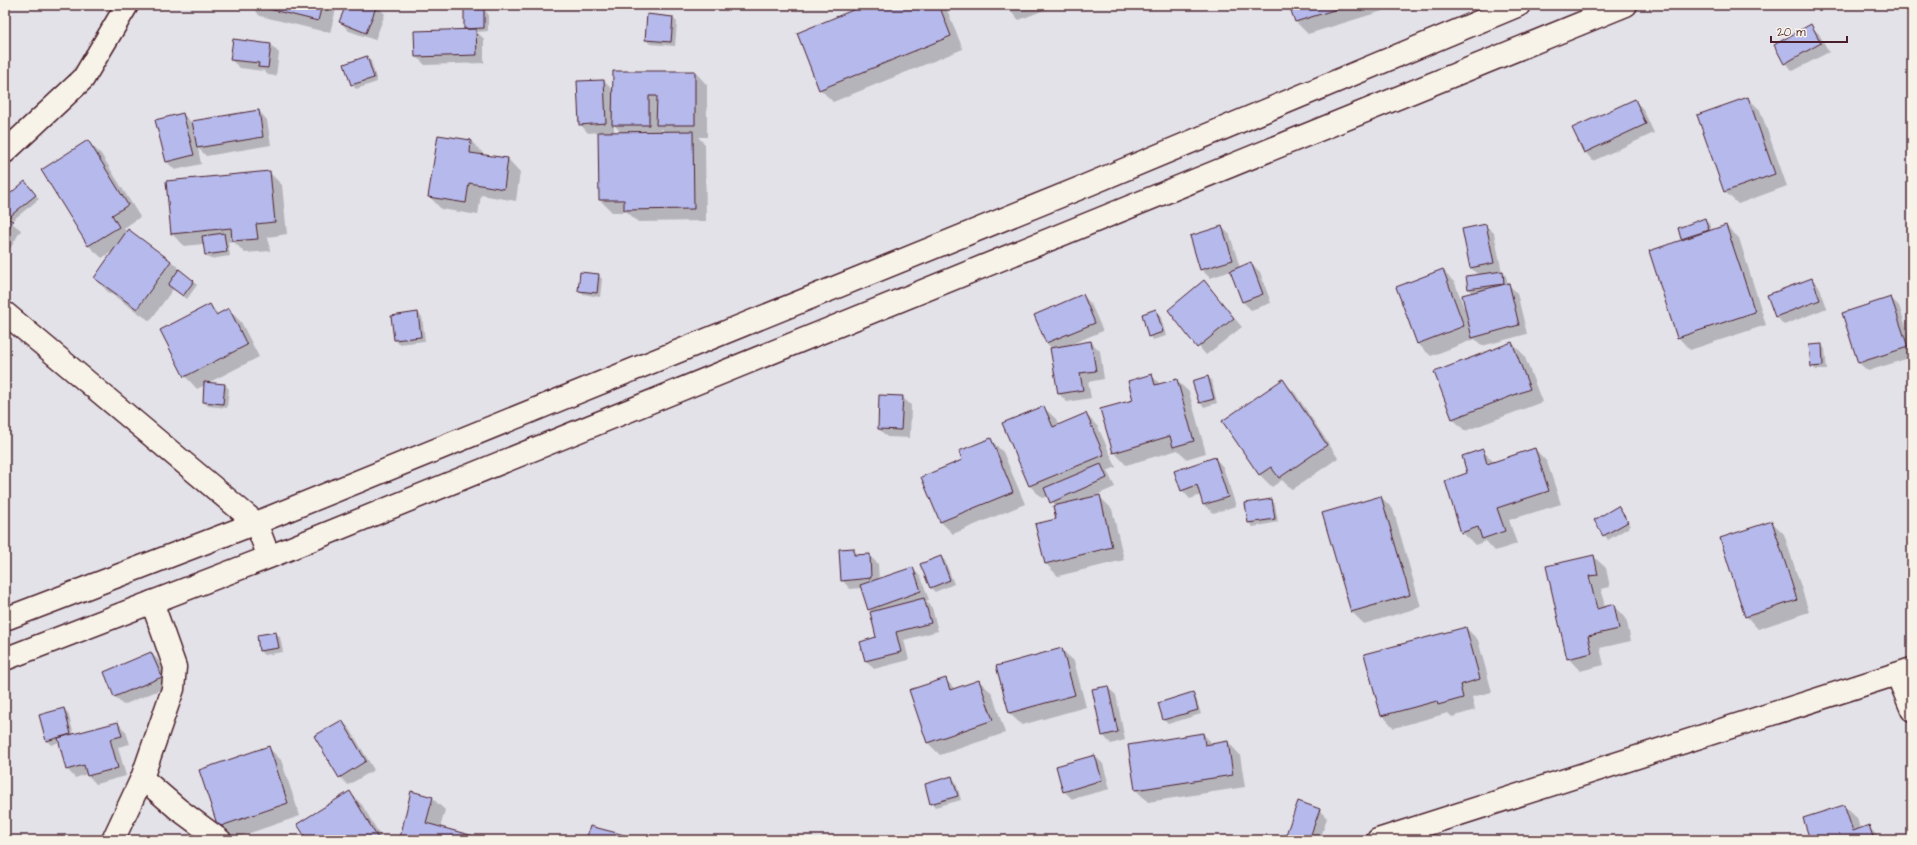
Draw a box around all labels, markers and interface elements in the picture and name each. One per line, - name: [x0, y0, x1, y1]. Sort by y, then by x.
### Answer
- scale bar: [1771, 18, 1847, 44]
- text: 20 m: [1777, 24, 1806, 41]

